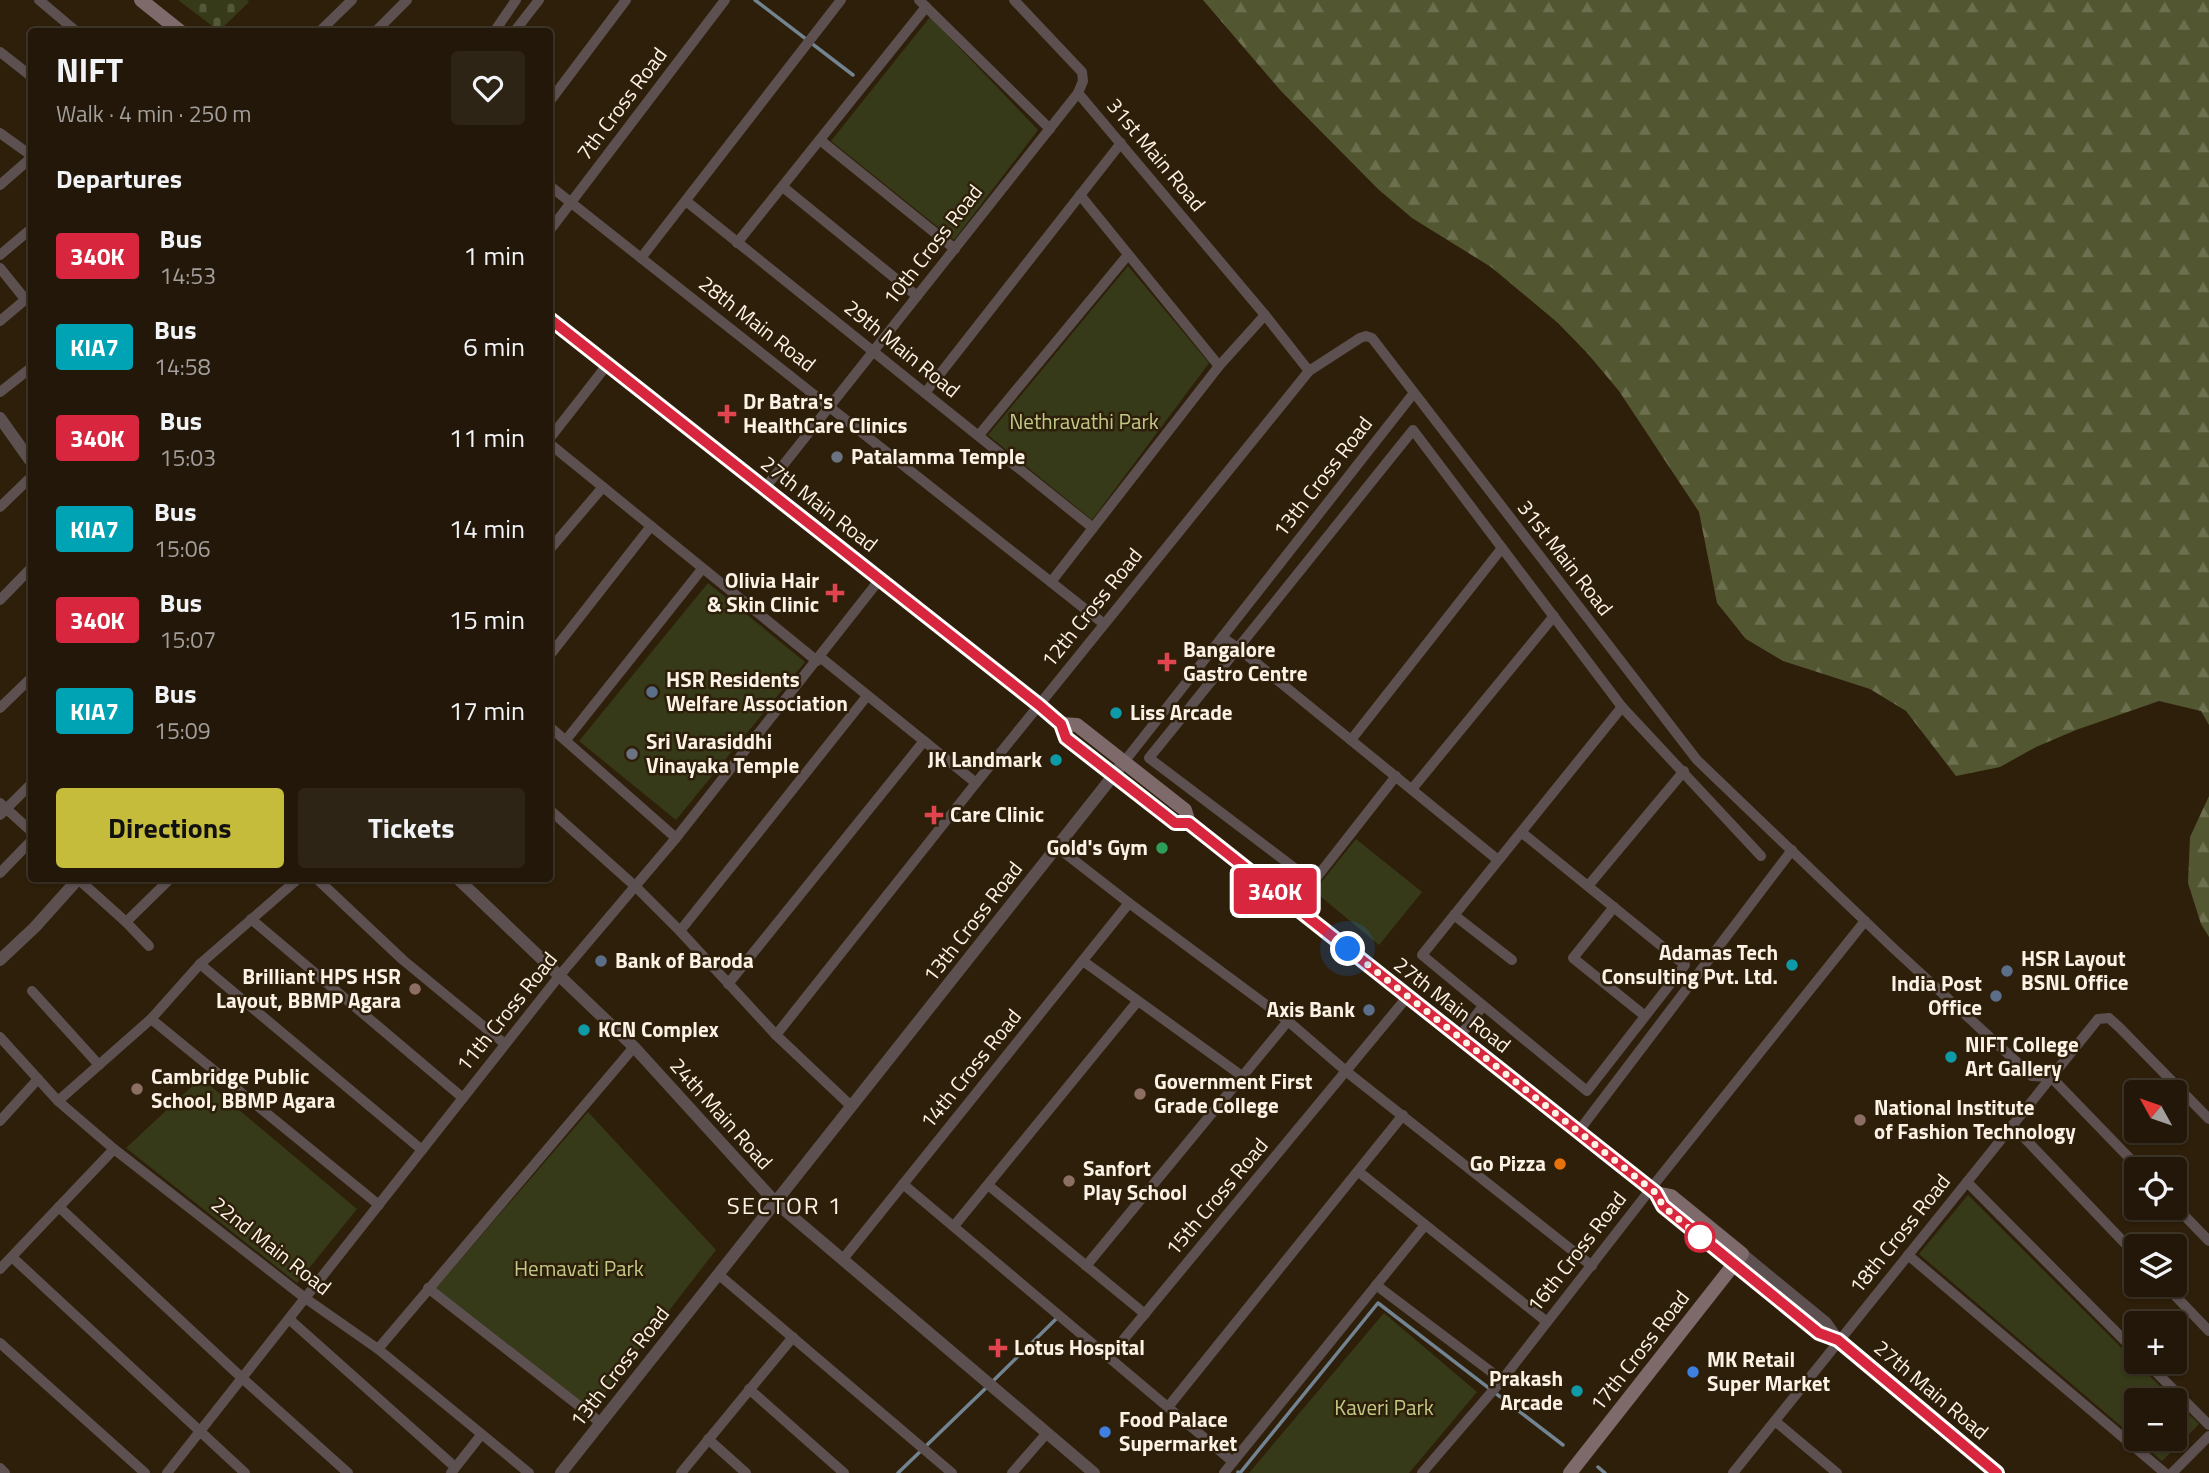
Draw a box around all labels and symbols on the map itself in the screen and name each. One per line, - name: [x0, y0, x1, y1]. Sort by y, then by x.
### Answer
- street label: 7th Cross Road: [568, 40, 674, 167]
- street label: 31st Main Road: [1100, 91, 1214, 218]
- street label: 10th Cross Road: [875, 177, 990, 312]
- street label: 28th Main Road: [692, 267, 823, 379]
- street label: 29th Main Road: [838, 291, 967, 405]
- place label: Dr Batra's HealthCare Clinics: [743, 385, 908, 441]
- marker: Dr Batra's HealthCare Clinics: [717, 404, 737, 424]
- park label: Nethravathi Park: [1009, 405, 1159, 437]
- street label: 13th Cross Road: [1265, 409, 1380, 544]
- place label: Patalamma Temple: [851, 440, 1025, 472]
- street label: 27th Main Road: [754, 447, 885, 559]
- marker: Patalamma Temple: [829, 449, 845, 465]
- street label: 31st Main Road: [1510, 493, 1621, 622]
- street label: 12th Cross Road: [1033, 541, 1150, 674]
- place label: Olivia Hair & Skin Clinic: [707, 564, 819, 620]
- marker: Olivia Hair & Skin Clinic: [825, 583, 845, 603]
- place label: Bangalore Gastro Centre: [1183, 633, 1307, 689]
- marker: Bangalore Gastro Centre: [1157, 652, 1177, 672]
- place label: HSR Residents Welfare Association: [666, 663, 848, 719]
- marker: HSR Residents Welfare Association: [644, 684, 660, 700]
- place label: Liss Arcade: [1130, 696, 1233, 728]
- marker: Liss Arcade: [1108, 705, 1124, 721]
- place label: Sri Varasiddhi Vinayaka Temple: [646, 725, 799, 781]
- place label: JK Landmark: [928, 743, 1042, 775]
- marker: Sri Varasiddhi Vinayaka Temple: [624, 746, 640, 762]
- marker: JK Landmark: [1048, 752, 1064, 768]
- place label: Care Clinic: [950, 798, 1044, 830]
- marker: Care Clinic: [924, 805, 944, 825]
- place label: Gold's Gym: [1046, 831, 1148, 863]
- marker: Gold's Gym: [1154, 840, 1170, 856]
- street label: 13th Cross Road: [915, 854, 1030, 989]
- line badge: 340K: [1226, 868, 1324, 914]
- your location: [1330, 931, 1365, 966]
- place label: Adamas Tech Consulting Pvt. Ltd.: [1602, 936, 1778, 992]
- place label: HSR Layout BSNL Office: [2021, 942, 2128, 998]
- place label: Bank of Baroda: [615, 944, 754, 976]
- street label: 11th Cross Road: [448, 945, 565, 1078]
- street label: 27th Main Road: [1387, 948, 1518, 1060]
- marker: Bank of Baroda: [593, 953, 609, 969]
- marker: Adamas Tech Consulting Pvt. Ltd.: [1784, 957, 1800, 973]
- place label: Brilliant HPS HSR Layout, BBMP Agara: [216, 960, 401, 1016]
- marker: HSR Layout BSNL Office: [1999, 963, 2015, 979]
- place label: India Post Office: [1891, 967, 1982, 1023]
- marker: Brilliant HPS HSR Layout, BBMP Agara: [407, 981, 423, 997]
- marker: India Post Office: [1988, 988, 2004, 1004]
- place label: Axis Bank: [1267, 993, 1355, 1025]
- street label: 14th Cross Road: [912, 1002, 1029, 1135]
- marker: Axis Bank: [1361, 1002, 1377, 1018]
- place label: KCN Complex: [598, 1013, 719, 1045]
- marker: KCN Complex: [576, 1022, 592, 1038]
- place label: NIFT College Art Gallery: [1965, 1028, 2079, 1084]
- marker: NIFT College Art Gallery: [1943, 1049, 1959, 1065]
- street label: 24th Main Road: [663, 1050, 781, 1176]
- place label: Cambridge Public School, BBMP Agara: [151, 1060, 335, 1116]
- place label: Government First Grade College: [1154, 1065, 1313, 1121]
- north arrow: [2124, 1080, 2188, 1143]
- marker: Cambridge Public School, BBMP Agara: [129, 1081, 145, 1097]
- marker: Government First Grade College: [1132, 1086, 1148, 1102]
- place label: National Institute of Fashion Technology: [1874, 1091, 2076, 1147]
- marker: National Institute of Fashion Technology: [1852, 1112, 1868, 1128]
- street label: 15th Cross Road: [1157, 1130, 1275, 1263]
- place label: Go Pizza: [1470, 1147, 1546, 1179]
- place label: Sanfort Play School: [1083, 1152, 1187, 1208]
- marker: Go Pizza: [1552, 1156, 1568, 1172]
- street label: 18th Cross Road: [1841, 1167, 1958, 1300]
- marker: Sanfort Play School: [1061, 1173, 1077, 1189]
- street label: 16th Cross Road: [1519, 1184, 1634, 1319]
- district label: SECTOR 1: [727, 1187, 843, 1223]
- street label: 22nd Main Road: [205, 1188, 338, 1302]
- unlabelled marker: [1685, 1222, 1715, 1252]
- park label: Hemavati Park: [514, 1252, 644, 1284]
- street label: 17th Cross Road: [1582, 1283, 1697, 1418]
- street label: 13th Cross Road: [562, 1299, 677, 1434]
- place label: Lotus Hospital: [1014, 1331, 1145, 1363]
- street label: 27th Main Road: [1867, 1332, 1996, 1447]
- marker: Lotus Hospital: [988, 1338, 1008, 1358]
- place label: MK Retail Super Market: [1707, 1343, 1830, 1399]
- place label: Prakash Arcade: [1489, 1362, 1563, 1418]
- marker: MK Retail Super Market: [1685, 1364, 1701, 1380]
- marker: Prakash Arcade: [1569, 1383, 1585, 1399]
- park label: Kaveri Park: [1334, 1391, 1434, 1423]
- place label: Food Palace Supermarket: [1119, 1403, 1237, 1459]
- marker: Food Palace Supermarket: [1097, 1424, 1113, 1440]

